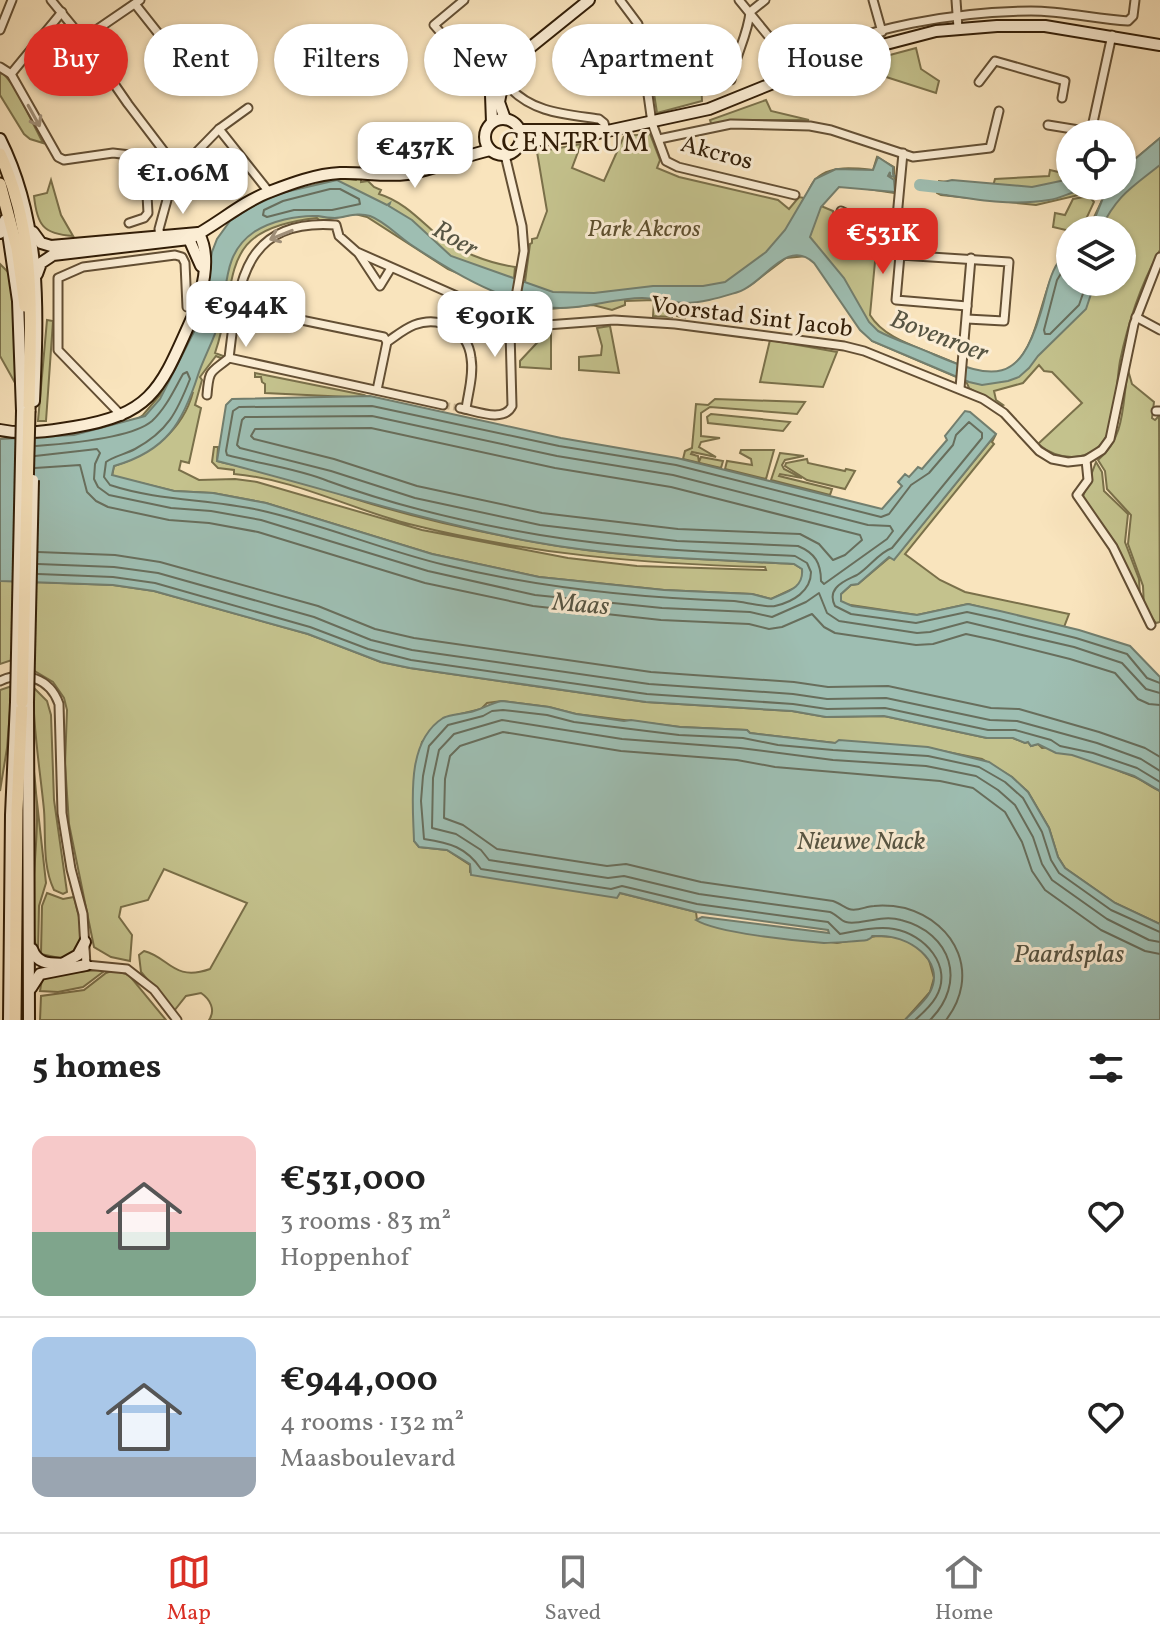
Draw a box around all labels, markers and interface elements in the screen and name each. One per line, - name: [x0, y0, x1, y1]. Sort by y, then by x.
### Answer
- chip: Buy: [24, 24, 128, 96]
- chip: Rent: [144, 24, 258, 96]
- chip: Filters: [274, 24, 408, 96]
- chip: New: [424, 24, 536, 96]
- chip: Apartment: [552, 24, 742, 96]
- chip: House: [758, 24, 891, 96]
- one-way arrow: [26, 104, 42, 127]
- map controls: [1056, 120, 1136, 296]
- button: locate: [1056, 120, 1136, 200]
- pin: €437K: [359, 122, 471, 190]
- district label: CENTRUM: [501, 124, 651, 163]
- street label: Akcros: [677, 128, 756, 180]
- text: €437K: [376, 130, 454, 166]
- pin: €1.06M: [118, 148, 248, 216]
- text: €1.06M: [137, 156, 229, 192]
- pin: €531K: [827, 208, 939, 276]
- water label: Roer: [426, 212, 485, 267]
- park label: Park Akcros: [587, 213, 701, 247]
- text: €531K: [846, 216, 920, 252]
- button: layers: [1056, 216, 1136, 296]
- one-way arrow: [269, 229, 294, 243]
- pin: €944K: [190, 281, 302, 349]
- text: €944K: [204, 289, 288, 325]
- street label: Voorstad Sint Jacob: [649, 289, 855, 347]
- pin: €901K: [439, 291, 551, 359]
- text: €901K: [455, 299, 535, 335]
- water label: Bovenroer: [885, 302, 994, 372]
- water label: Maas: [550, 585, 611, 625]
- water label: Nieuwe Nack: [796, 824, 926, 860]
- water label: Paardsplas: [1014, 937, 1125, 973]
- text: 5 homes: [32, 1045, 162, 1092]
- icon: filters: [1084, 1046, 1128, 1090]
- text: €531,000: [280, 1157, 426, 1204]
- icon: home: [96, 1168, 192, 1264]
- icon: heart: [1084, 1194, 1128, 1238]
- text: 3 rooms · 83 m²: [280, 1204, 451, 1240]
- text: Hoppenhof: [280, 1240, 409, 1276]
- text: €944,000: [280, 1358, 438, 1405]
- icon: home: [96, 1369, 192, 1465]
- icon: heart: [1084, 1395, 1128, 1439]
- text: 4 rooms · 132 m²: [280, 1405, 464, 1441]
- text: Maasboulevard: [280, 1441, 456, 1477]
- tab: Map: [167, 1550, 211, 1629]
- tab: Saved: [545, 1550, 601, 1629]
- tab: Home: [935, 1550, 993, 1629]

